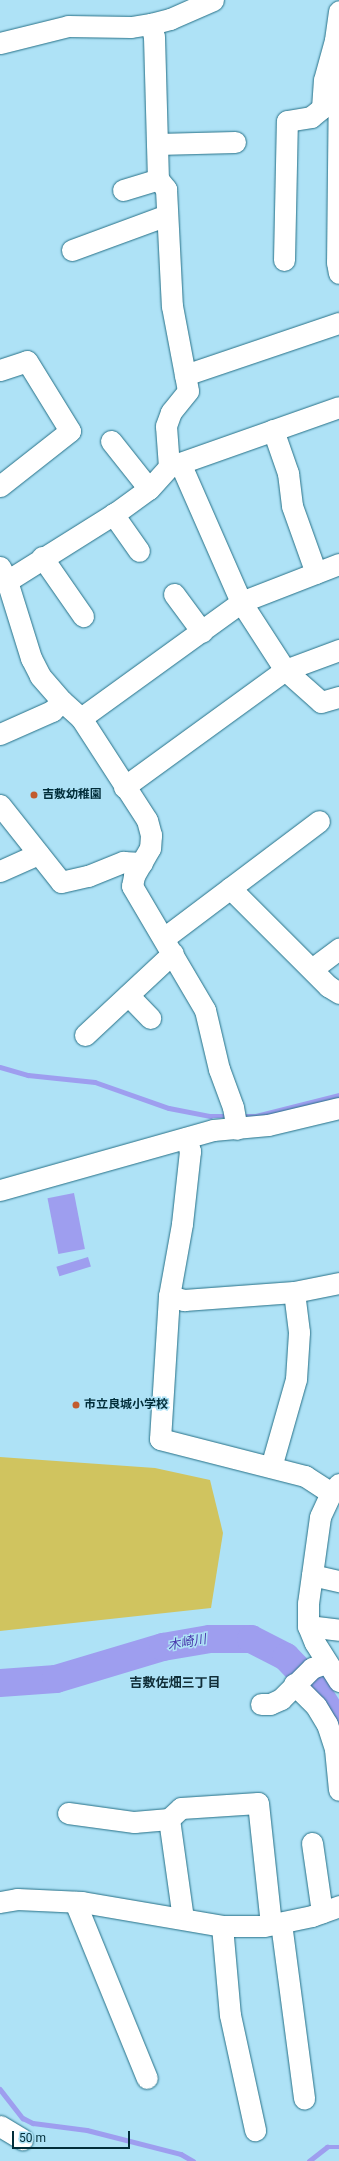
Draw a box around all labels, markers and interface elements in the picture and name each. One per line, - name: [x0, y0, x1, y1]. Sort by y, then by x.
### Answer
- place label: 吉敷幼稚園: [42, 788, 102, 802]
- marker: 吉敷幼稚園: [29, 790, 39, 800]
- place label: 市立良城小学校: [84, 1398, 168, 1412]
- marker: 市立良城小学校: [71, 1400, 81, 1410]
- water label: 木崎川: [166, 1632, 208, 1654]
- district label: 吉敷佐畑三丁目: [130, 1675, 220, 1691]
- scale bar: [14, 2123, 132, 2149]
- text: 50 m: [19, 2131, 46, 2145]

